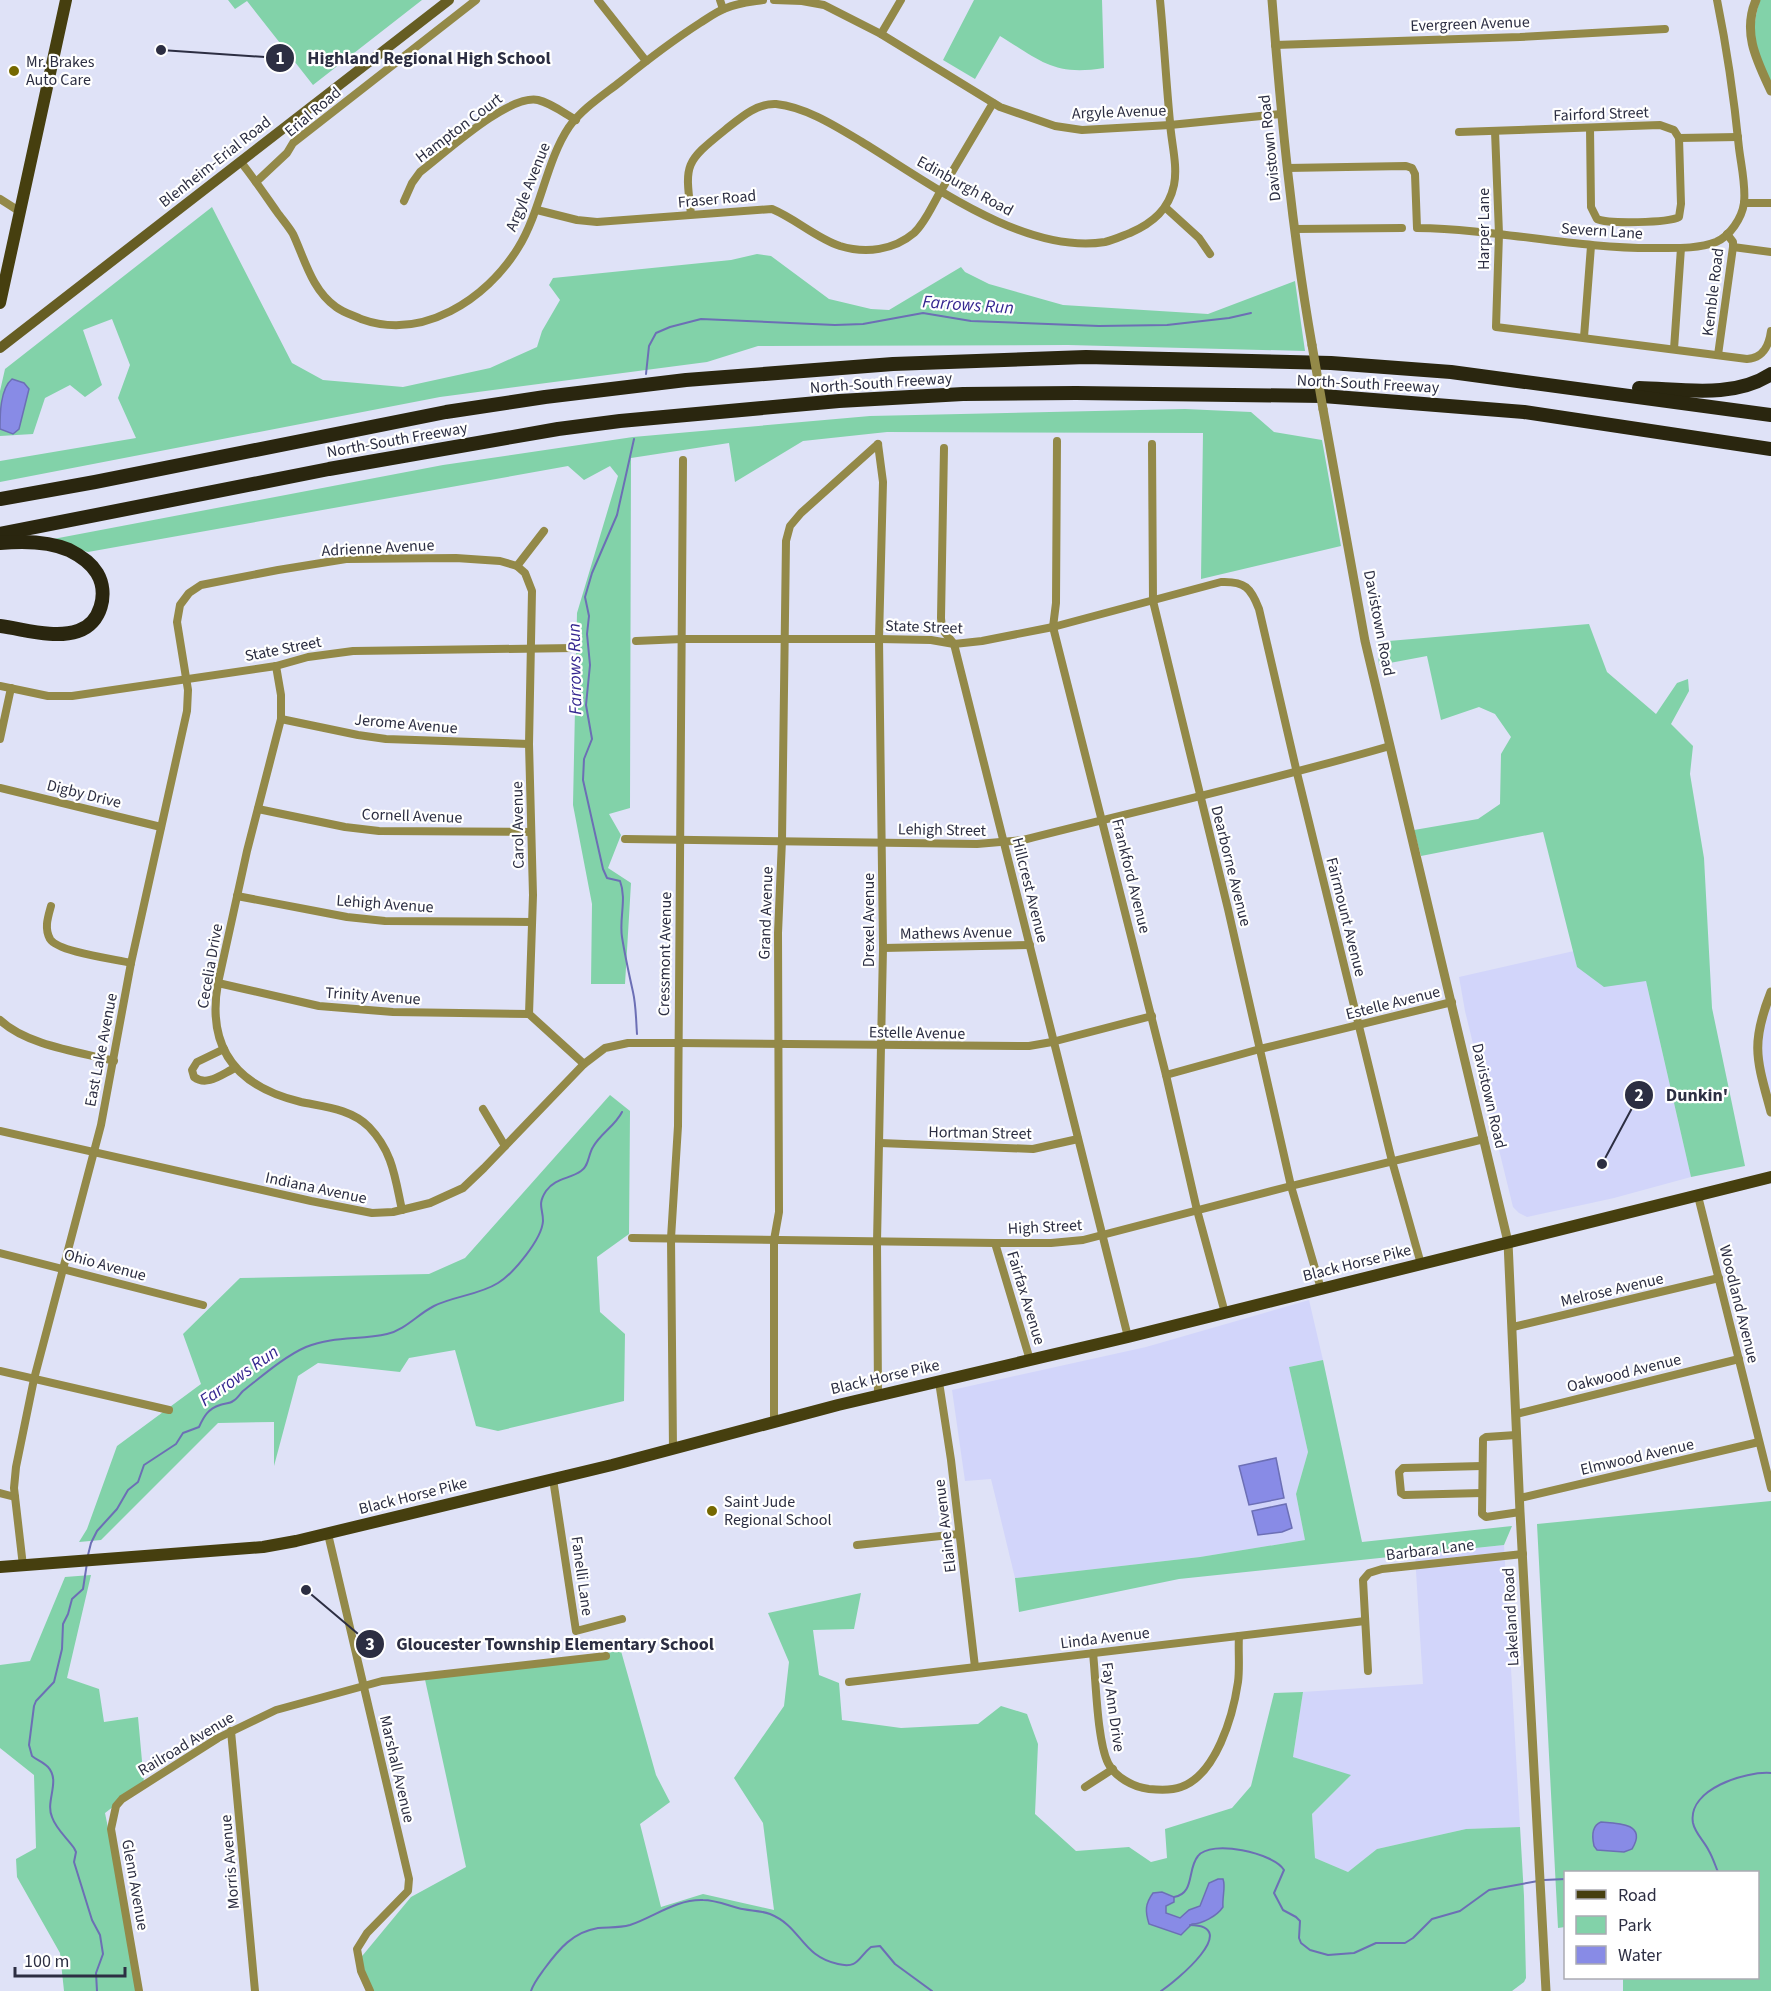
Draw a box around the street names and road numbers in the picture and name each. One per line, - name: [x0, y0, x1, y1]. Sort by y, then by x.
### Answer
- street label: Evergreen Avenue: [1410, 11, 1530, 37]
- street label: Erial Road: [280, 82, 346, 142]
- street label: Hampton Court: [411, 88, 507, 168]
- street label: Davistown Road: [1253, 93, 1287, 203]
- street label: Argyle Avenue: [1071, 99, 1167, 125]
- street label: Fairford Street: [1553, 101, 1650, 127]
- street label: Blenheim-Erial Road: [154, 111, 276, 213]
- street label: Argyle Avenue: [500, 139, 556, 235]
- street label: Edinburgh Road: [913, 150, 1017, 222]
- street label: Fraser Road: [677, 185, 757, 213]
- street label: Harper Lane: [1473, 188, 1495, 270]
- street label: Severn Lane: [1560, 217, 1644, 245]
- street label: Kemble Road: [1697, 247, 1729, 337]
- street label: North-South Freeway: [809, 367, 953, 399]
- street label: North-South Freeway: [1296, 369, 1440, 399]
- street label: North-South Freeway: [325, 417, 470, 463]
- street label: Adrienne Avenue: [321, 534, 435, 562]
- street label: Davistown Road: [1358, 568, 1400, 678]
- street label: State Street: [885, 615, 964, 639]
- street label: State Street: [243, 631, 324, 667]
- street label: Jerome Avenue: [354, 709, 459, 739]
- street label: Digby Drive: [44, 774, 124, 814]
- street label: Carol Avenue: [506, 781, 530, 869]
- street label: Cornell Avenue: [361, 803, 463, 829]
- street label: Dearborne Avenue: [1205, 803, 1257, 929]
- street label: Frankford Avenue: [1106, 816, 1156, 936]
- street label: Lehigh Street: [898, 818, 987, 842]
- street label: Hillcrest Avenue: [1006, 835, 1054, 945]
- street label: Fairmount Avenue: [1321, 855, 1371, 979]
- street label: Grand Avenue: [753, 866, 779, 960]
- street label: Drexel Avenue: [858, 873, 880, 967]
- street label: Lehigh Avenue: [336, 890, 434, 918]
- street label: Cressmont Avenue: [653, 892, 677, 1016]
- street label: Mathews Avenue: [900, 921, 1012, 945]
- street label: Cecelia Drive: [192, 922, 228, 1010]
- street label: Estelle Avenue: [1343, 981, 1443, 1025]
- street label: Trinity Avenue: [325, 982, 421, 1010]
- street label: East Lake Avenue: [79, 991, 123, 1109]
- street label: Estelle Avenue: [869, 1021, 966, 1045]
- street label: Davistown Road: [1466, 1041, 1512, 1151]
- street label: Hortman Street: [928, 1121, 1032, 1145]
- street label: Indiana Avenue: [263, 1167, 369, 1209]
- street label: High Street: [1007, 1214, 1083, 1240]
- street label: Black Horse Pike: [1301, 1239, 1414, 1287]
- street label: Ohio Avenue: [61, 1243, 149, 1287]
- street label: Woodland Avenue: [1714, 1243, 1764, 1365]
- street label: Fairfax Avenue: [1001, 1248, 1051, 1348]
- street label: Melrose Avenue: [1558, 1267, 1666, 1313]
- street label: Oakwood Avenue: [1565, 1348, 1683, 1398]
- street label: Black Horse Pike: [828, 1354, 942, 1400]
- street label: Elmwood Avenue: [1578, 1433, 1696, 1481]
- street label: Black Horse Pike: [357, 1472, 470, 1520]
- street label: Elaine Avenue: [928, 1478, 962, 1574]
- street label: Barbara Lane: [1385, 1534, 1475, 1566]
- street label: Fanelli Lane: [566, 1535, 598, 1617]
- street label: Lakeland Road: [1497, 1567, 1525, 1667]
- street label: Linda Avenue: [1059, 1622, 1151, 1654]
- street label: Fay Ann Drive: [1096, 1661, 1130, 1753]
- street label: Railroad Avenue: [134, 1707, 238, 1781]
- street label: Marshall Avenue: [374, 1713, 420, 1825]
- street label: Morris Avenue: [215, 1814, 245, 1910]
- street label: Glenn Avenue: [116, 1838, 154, 1932]

